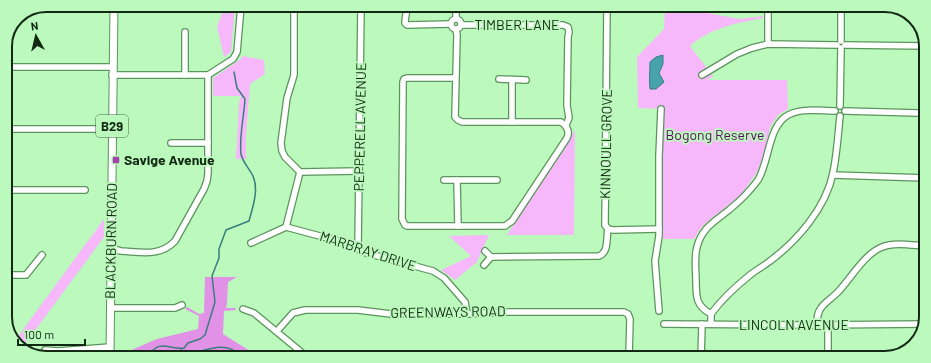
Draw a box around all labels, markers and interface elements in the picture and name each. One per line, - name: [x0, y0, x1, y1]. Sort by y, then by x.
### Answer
- north arrow: [16, 16, 56, 56]
- street label: TIMBER LANE: [475, 16, 560, 33]
- text: N: [30, 19, 39, 33]
- street label: PEPPERELL AVENUE: [350, 62, 369, 192]
- street label: KINNOULL GROVE: [596, 89, 615, 199]
- road number: B29: [96, 115, 128, 137]
- park label: Bogong Reserve: [666, 126, 764, 143]
- place label: Savige Avenue: [124, 151, 215, 168]
- marker: Savige Avenue: [111, 155, 121, 165]
- street label: BLACKBURN ROAD: [101, 183, 120, 299]
- street label: MARBRAY DRIVE: [318, 227, 419, 274]
- street label: GREENWAYS ROAD: [390, 302, 506, 321]
- street label: LINCOLN AVENUE: [739, 316, 849, 333]
- scale bar: [18, 321, 85, 347]
- text: 100 m: [24, 327, 54, 341]

